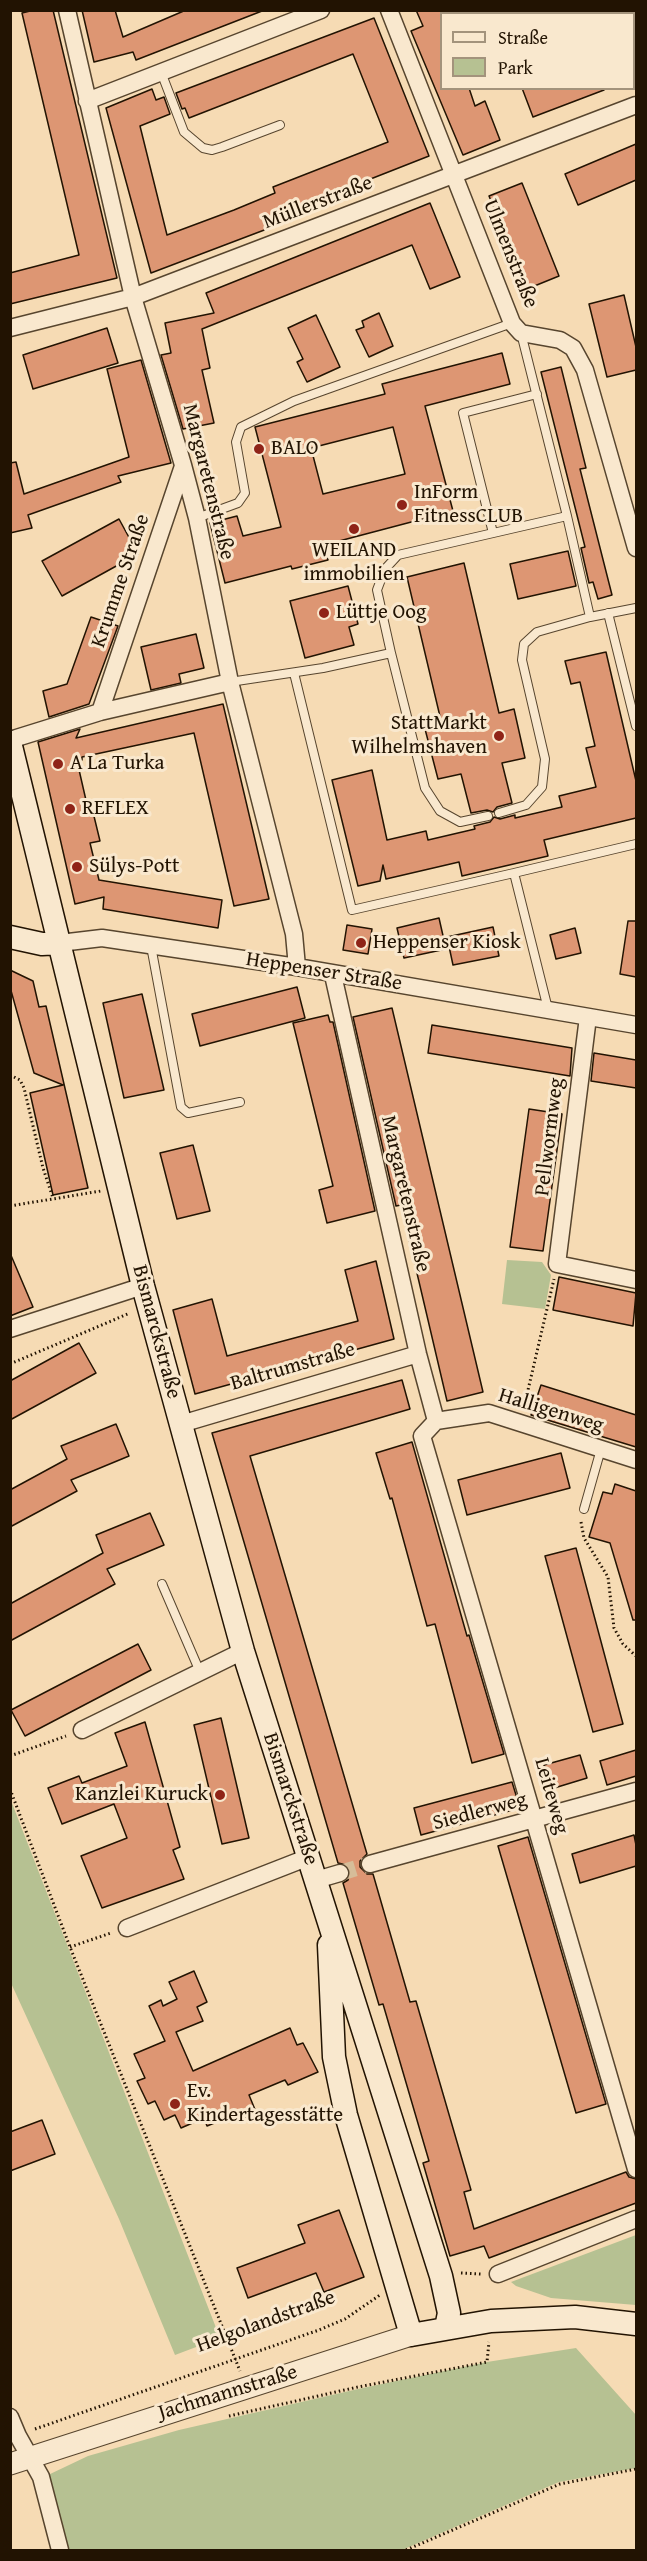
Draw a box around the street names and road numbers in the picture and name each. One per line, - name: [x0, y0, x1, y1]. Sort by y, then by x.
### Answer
- street label: Müllerstraße: [260, 171, 376, 235]
- street label: Ulmenstraße: [477, 196, 543, 312]
- street label: Margaretenstraße: [176, 401, 240, 563]
- street label: Krumme Straße: [86, 511, 156, 651]
- street label: Heppenser Straße: [244, 947, 404, 997]
- street label: Pellwormweg: [530, 1076, 570, 1198]
- street label: Margaretenstraße: [375, 1113, 435, 1275]
- street label: Bismarckstraße: [126, 1262, 186, 1402]
- street label: Baltrumstraße: [228, 1337, 358, 1397]
- street label: Halligenweg: [495, 1383, 607, 1439]
- street label: Bismarckstraße: [257, 1730, 323, 1868]
- street label: Leiteweg: [528, 1755, 574, 1837]
- street label: Siedlerweg: [430, 1787, 530, 1837]
- street label: Helgolandstraße: [193, 2285, 339, 2359]
- street label: Jachmannstraße: [155, 2360, 301, 2426]

